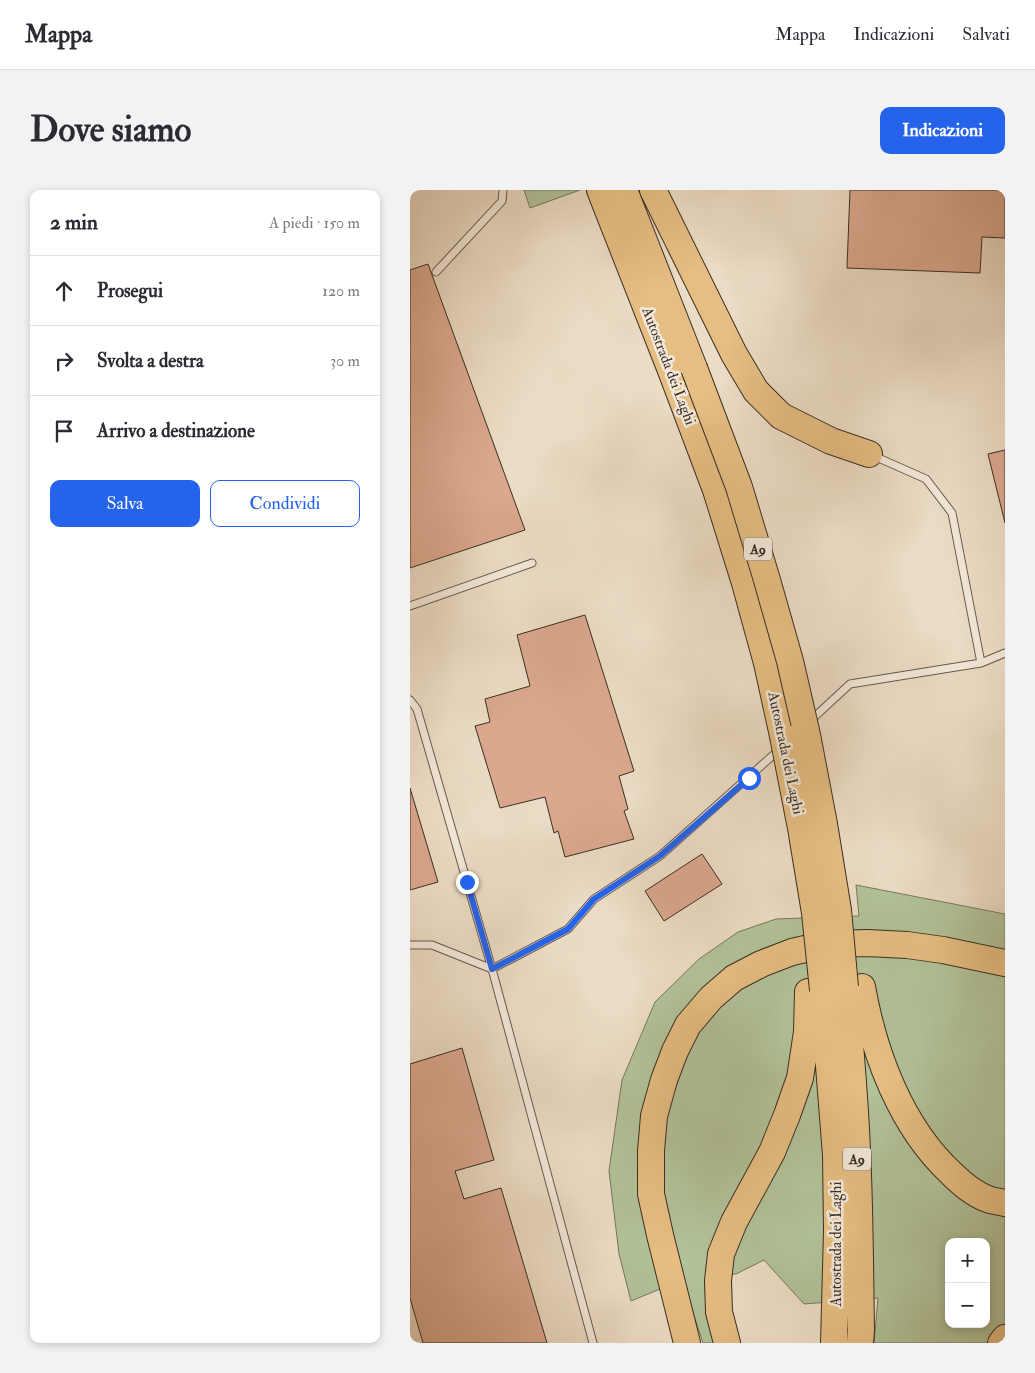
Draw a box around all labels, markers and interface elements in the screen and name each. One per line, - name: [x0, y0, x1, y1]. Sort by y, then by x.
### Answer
- text: Mappa: [25, 19, 92, 50]
- text: Mappa: [775, 23, 825, 46]
- text: Indicazioni: [853, 23, 934, 46]
- text: Salvati: [962, 23, 1010, 46]
- button: Indicazioni: [880, 107, 1005, 154]
- text: Dove siamo: [30, 108, 191, 152]
- text: 2 min: [50, 209, 98, 236]
- text: A piedi · 150 m: [269, 213, 360, 233]
- icon: ahead: [50, 277, 78, 305]
- text: Prosegui: [97, 279, 163, 303]
- text: 120 m: [322, 281, 360, 301]
- street label: Autostrada dei Laghi: [637, 304, 700, 428]
- icon: right: [50, 347, 78, 375]
- text: Svolta a destra: [97, 349, 204, 373]
- text: 30 m: [330, 351, 360, 371]
- icon: arrive: [50, 417, 78, 445]
- text: Arrivo a destinazione: [97, 419, 255, 443]
- button: Salva: [50, 480, 200, 527]
- button: Condividi: [210, 480, 360, 527]
- road number: A9: [744, 538, 772, 560]
- street label: Autostrada dei Laghi: [763, 689, 808, 816]
- route start: [738, 767, 761, 790]
- route end: [456, 871, 479, 894]
- road number: A9: [843, 1148, 871, 1171]
- street label: Autostrada dei Laghi: [827, 1182, 846, 1307]
- map controls: [945, 1238, 990, 1328]
- button: +: [945, 1238, 990, 1283]
- button: −: [945, 1283, 990, 1328]

